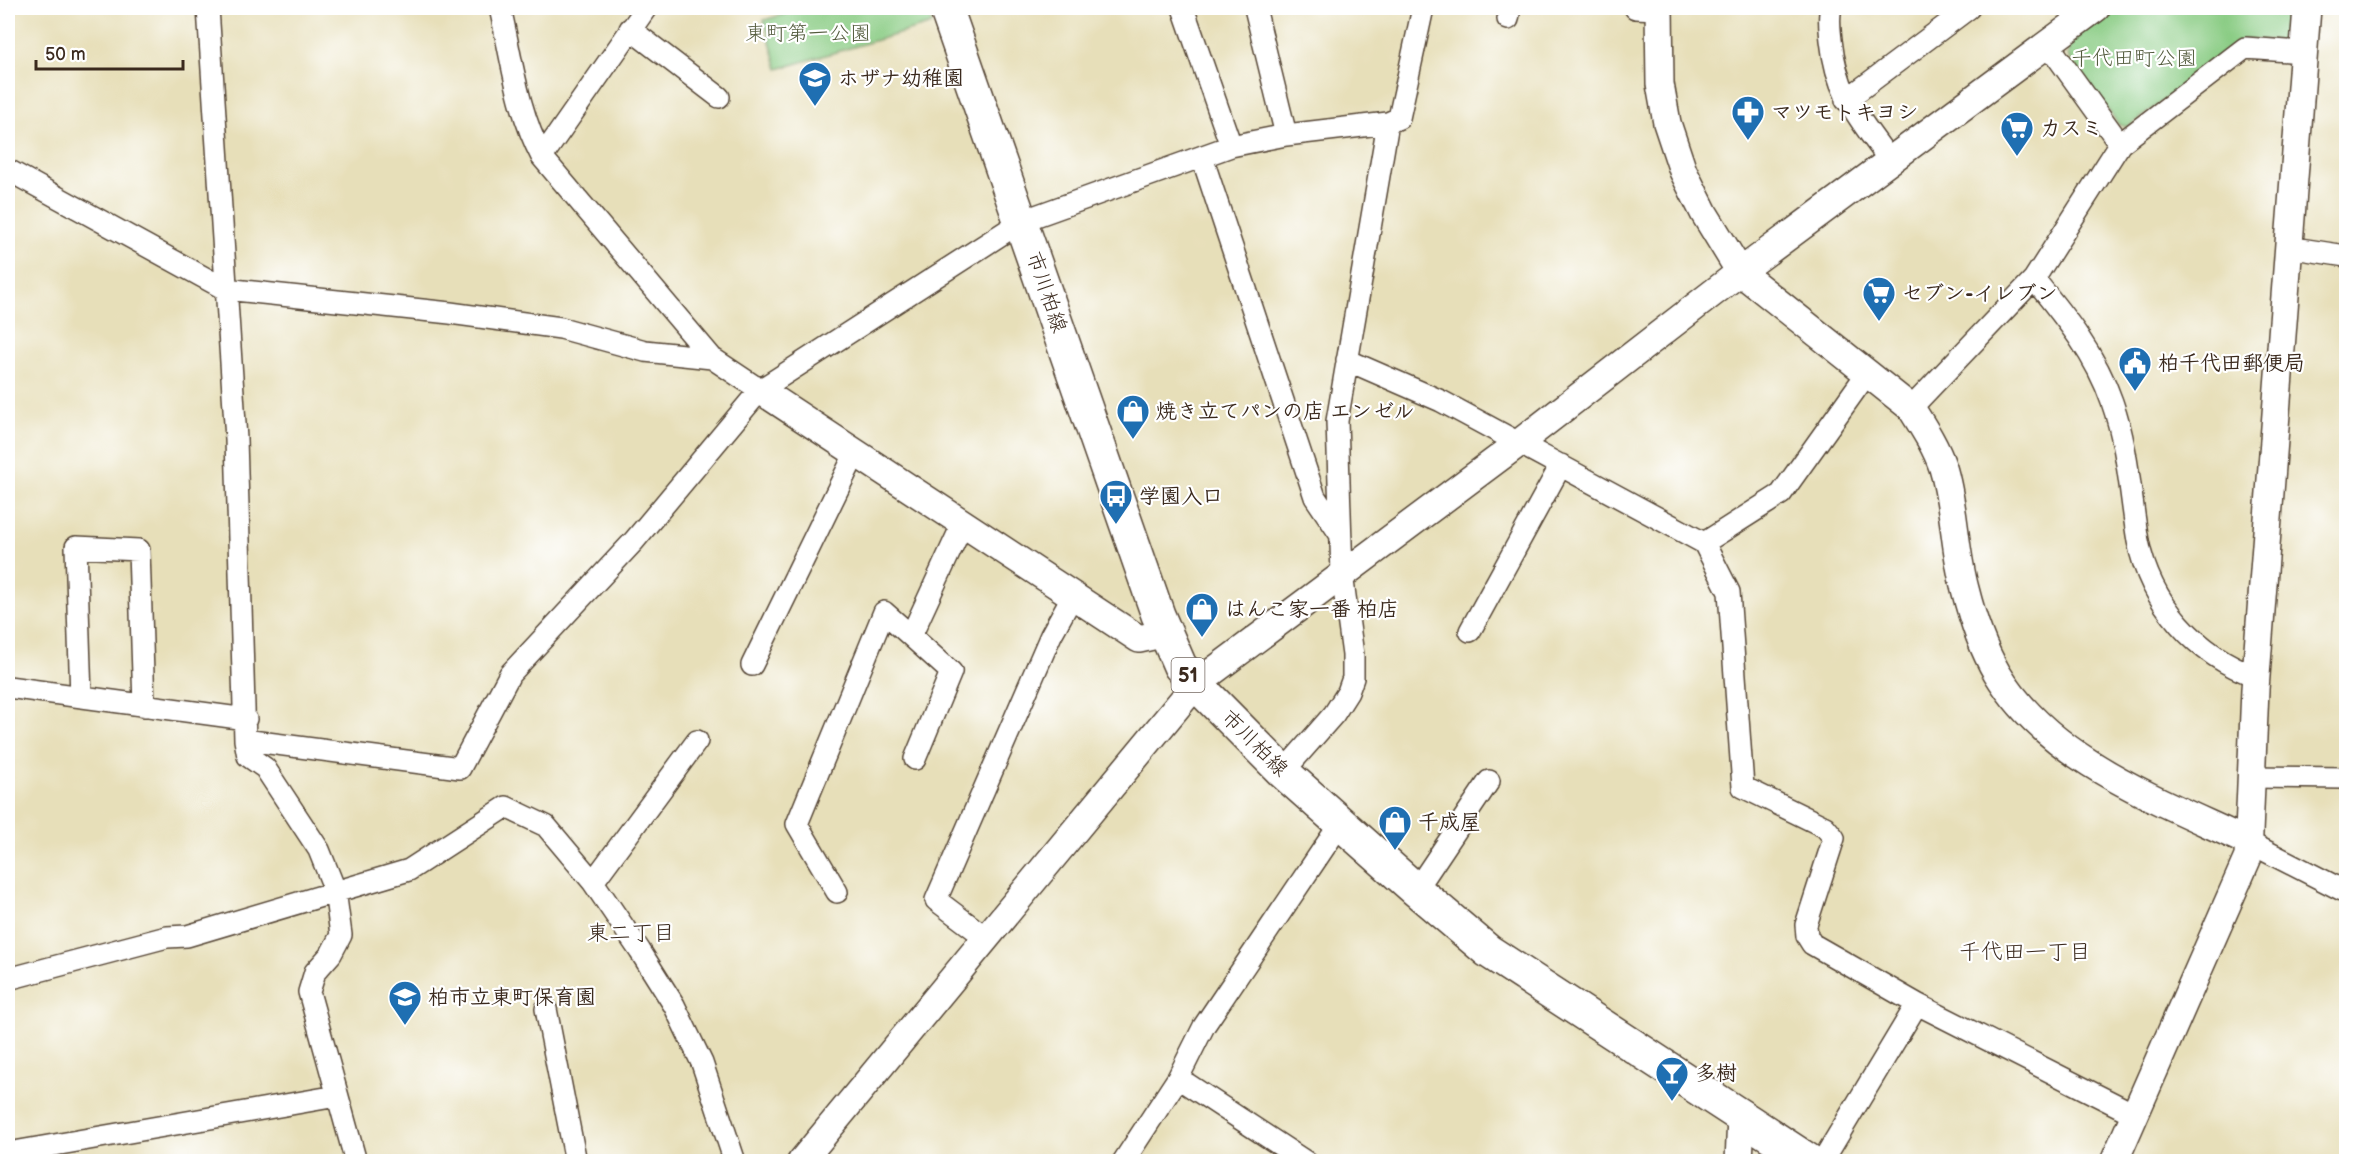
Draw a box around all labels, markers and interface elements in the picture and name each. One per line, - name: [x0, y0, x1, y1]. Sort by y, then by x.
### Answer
- park label: 東町第一公園: [745, 21, 871, 46]
- scale bar: [36, 33, 183, 71]
- text: 50 m: [45, 44, 86, 65]
- park label: 千代田町公園: [2071, 46, 2197, 71]
- school or university icon: ホザナ幼稚園: [797, 60, 833, 107]
- place label: ホザナ幼稚園: [838, 66, 964, 91]
- pharmacy icon: マツモトキヨシ: [1730, 94, 1766, 141]
- place label: マツモトキヨシ: [1771, 100, 1918, 125]
- supermarket icon: カスミ: [1999, 110, 2035, 157]
- place label: カスミ: [2040, 116, 2103, 141]
- street label: 市川柏線: [1021, 248, 1072, 336]
- supermarket icon: セブン-イレブン: [1861, 275, 1897, 322]
- place label: セブン-イレブン: [1902, 281, 2058, 306]
- public building icon: 柏千代田郵便局: [2117, 345, 2153, 392]
- place label: 柏千代田郵便局: [2158, 351, 2305, 376]
- shop icon: 焼き立てパンの店 エンゼル: [1115, 393, 1151, 440]
- place label: 焼き立てパンの店 エンゼル: [1156, 399, 1415, 424]
- bus stop icon: 学園入口: [1098, 478, 1134, 525]
- place label: 学園入口: [1139, 484, 1223, 509]
- shop icon: はんこ家一番 柏店: [1184, 591, 1220, 638]
- place label: はんこ家一番 柏店: [1225, 597, 1399, 622]
- road number: 51: [1172, 658, 1204, 692]
- street label: 市川柏線: [1216, 705, 1293, 782]
- shop icon: 千成屋: [1377, 804, 1413, 851]
- place label: 千成屋: [1418, 810, 1481, 835]
- district label: 東二丁目: [587, 920, 675, 947]
- district label: 千代田一丁目: [1959, 939, 2091, 966]
- school or university icon: 柏市立東町保育園: [387, 979, 423, 1026]
- place label: 柏市立東町保育園: [428, 985, 596, 1010]
- bar icon: 多樹: [1654, 1055, 1690, 1102]
- place label: 多樹: [1695, 1061, 1737, 1086]

